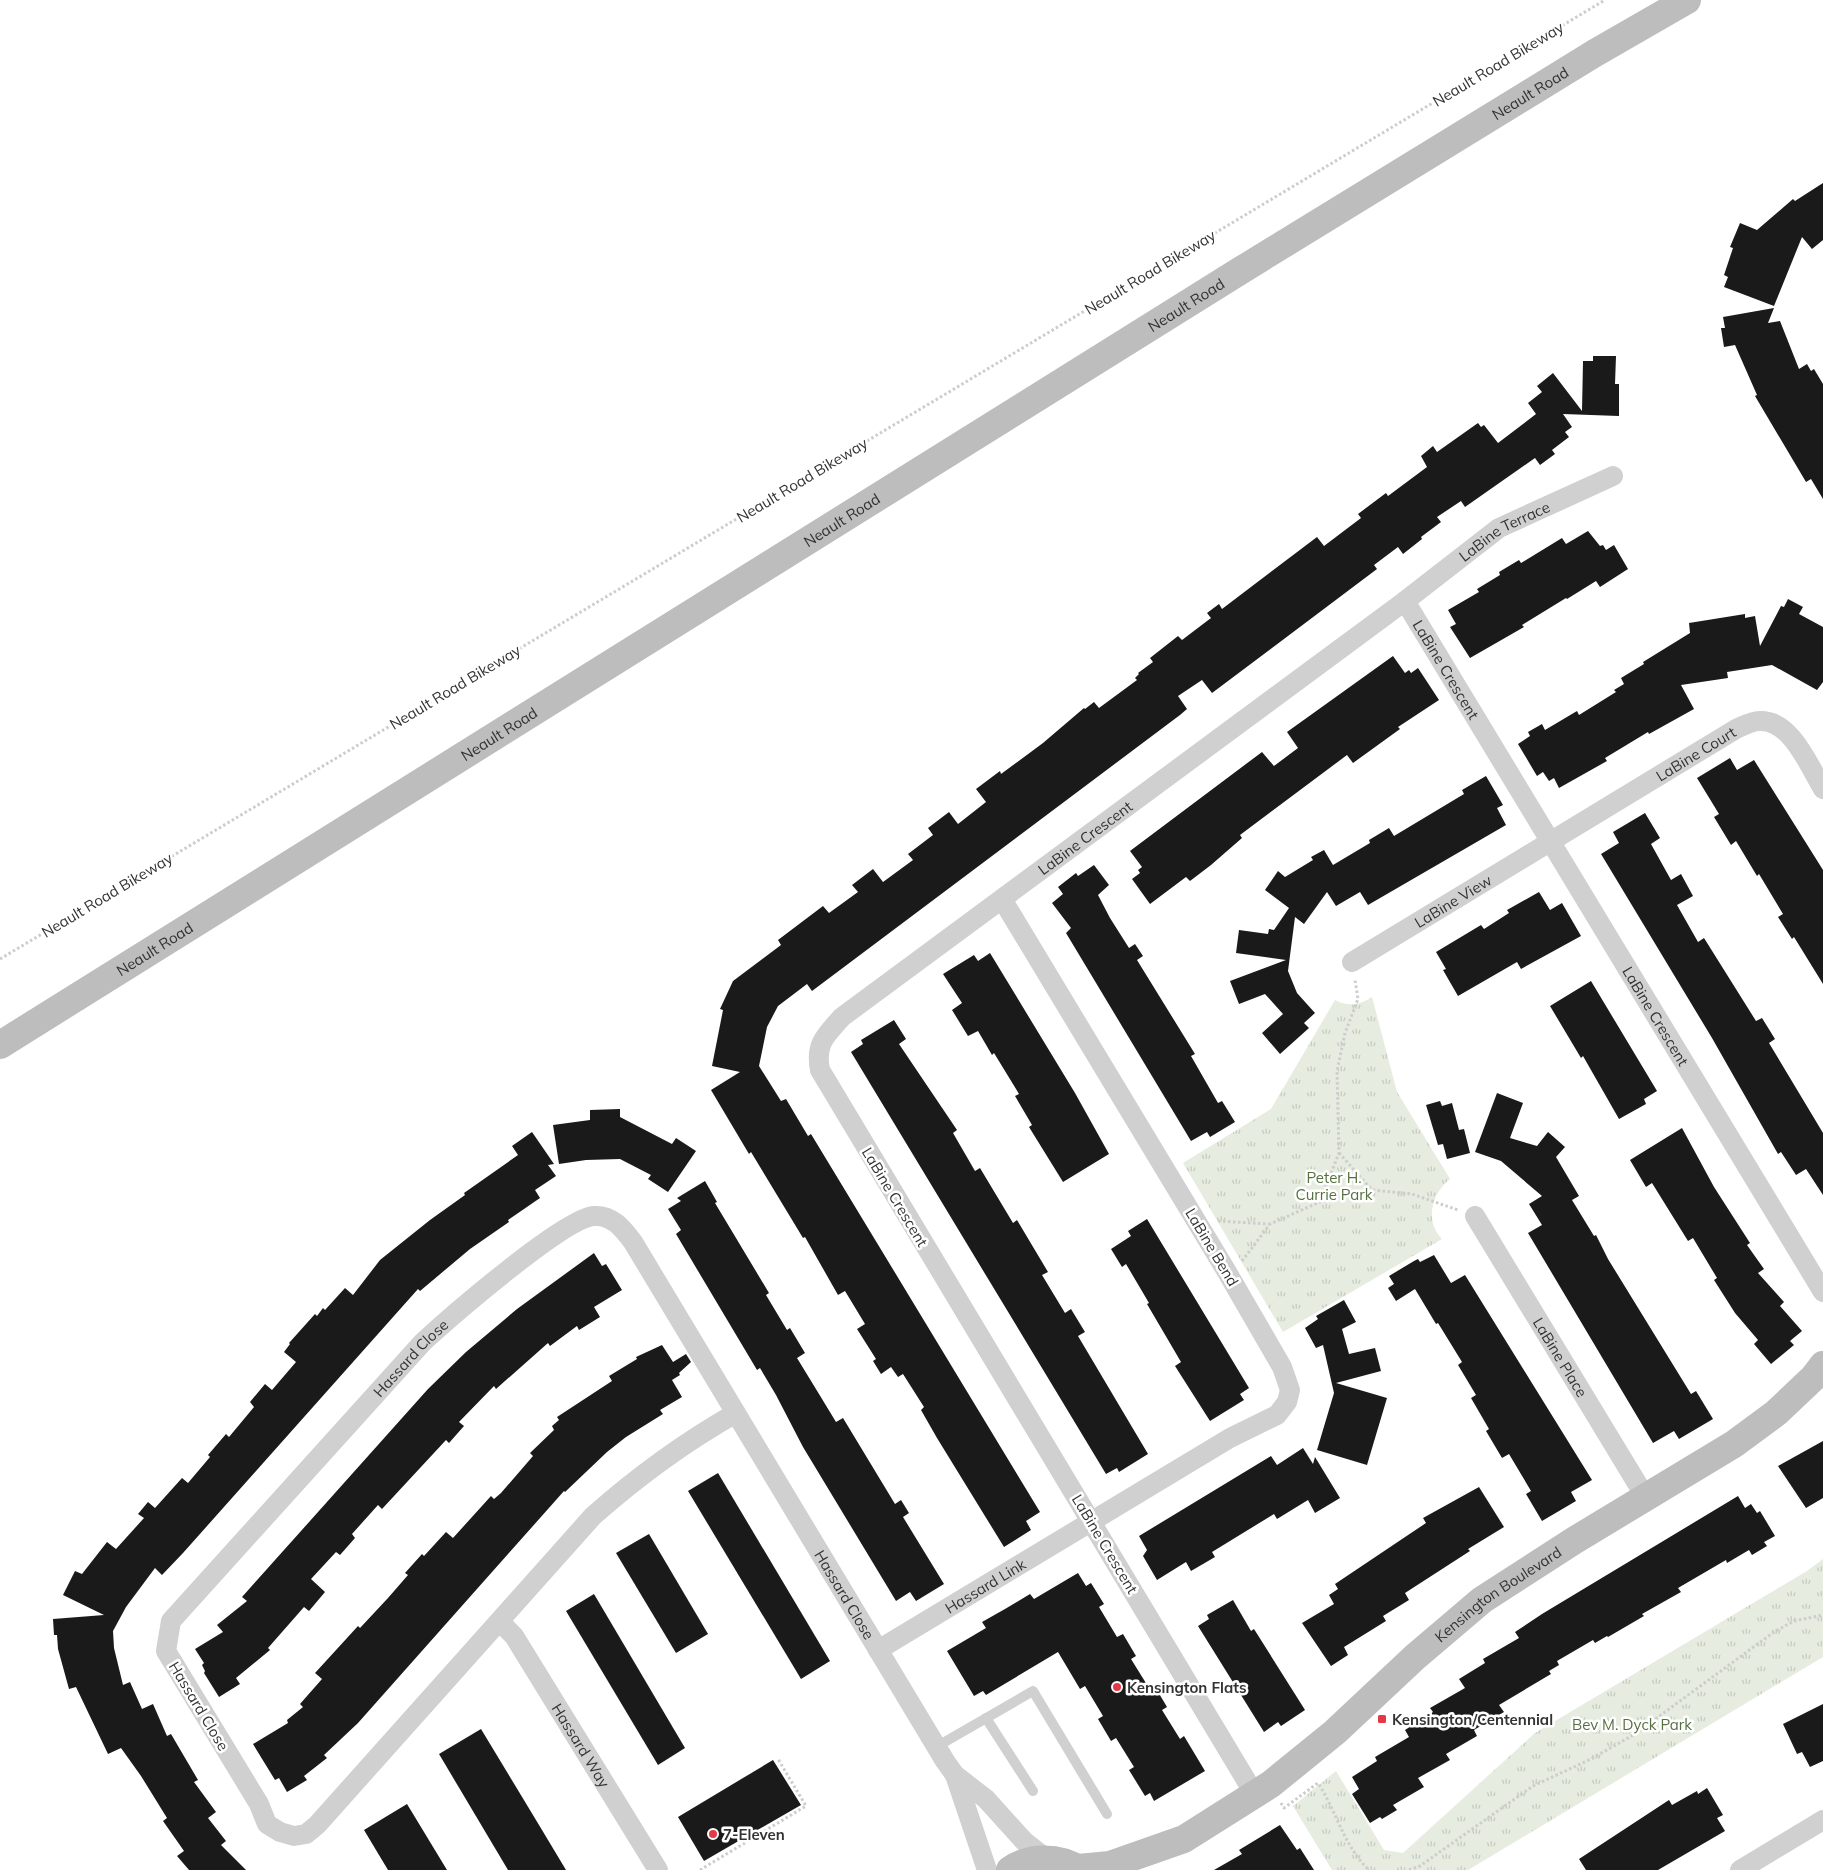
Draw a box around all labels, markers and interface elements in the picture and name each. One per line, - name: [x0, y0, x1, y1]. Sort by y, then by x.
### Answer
- street label: Neault Road Bikeway: [1429, 18, 1567, 110]
- street label: Neault Road: [1489, 62, 1571, 124]
- street label: Neault Road Bikeway: [1081, 226, 1219, 318]
- street label: Neault Road: [1144, 274, 1226, 336]
- street label: Neault Road Bikeway: [733, 434, 871, 526]
- street label: Neault Road: [801, 489, 883, 551]
- street label: LaBine Terrace: [1455, 497, 1553, 565]
- street label: LaBine Crescent: [1409, 616, 1484, 722]
- street label: Neault Road Bikeway: [386, 641, 524, 733]
- street label: Neault Road: [457, 703, 539, 765]
- street label: LaBine Court: [1652, 722, 1739, 785]
- street label: LaBine Crescent: [1034, 796, 1136, 879]
- street label: Neault Road Bikeway: [38, 848, 176, 942]
- street label: LaBine View: [1411, 870, 1495, 931]
- street label: Neault Road: [113, 918, 196, 980]
- street label: LaBine Crescent: [1619, 963, 1693, 1069]
- street label: LaBine Crescent: [858, 1144, 932, 1250]
- park label: Peter H. Currie Park: [1296, 1168, 1373, 1204]
- street label: LaBine Bend: [1181, 1204, 1243, 1290]
- street label: LaBine Place: [1529, 1314, 1592, 1400]
- street label: Hassard Close: [369, 1315, 452, 1401]
- street label: LaBine Crescent: [1068, 1491, 1142, 1597]
- street label: Kensington Boulevard: [1430, 1542, 1565, 1646]
- street label: Hassard Close: [811, 1546, 879, 1643]
- street label: Hassard Link: [941, 1554, 1029, 1617]
- street label: Hassard Close: [165, 1658, 233, 1754]
- place label: Kensington Flats: [1127, 1678, 1247, 1697]
- marker: Kensington Flats: [1111, 1681, 1123, 1693]
- street label: Hassard Way: [548, 1700, 614, 1791]
- place label: Kensington/Centennial: [1392, 1710, 1553, 1729]
- marker: Kensington/Centennial: [1376, 1713, 1388, 1725]
- park label: Bev M. Dyck Park: [1572, 1715, 1692, 1734]
- place label: 7-Eleven: [723, 1825, 785, 1844]
- marker: 7-Eleven: [707, 1828, 719, 1840]

